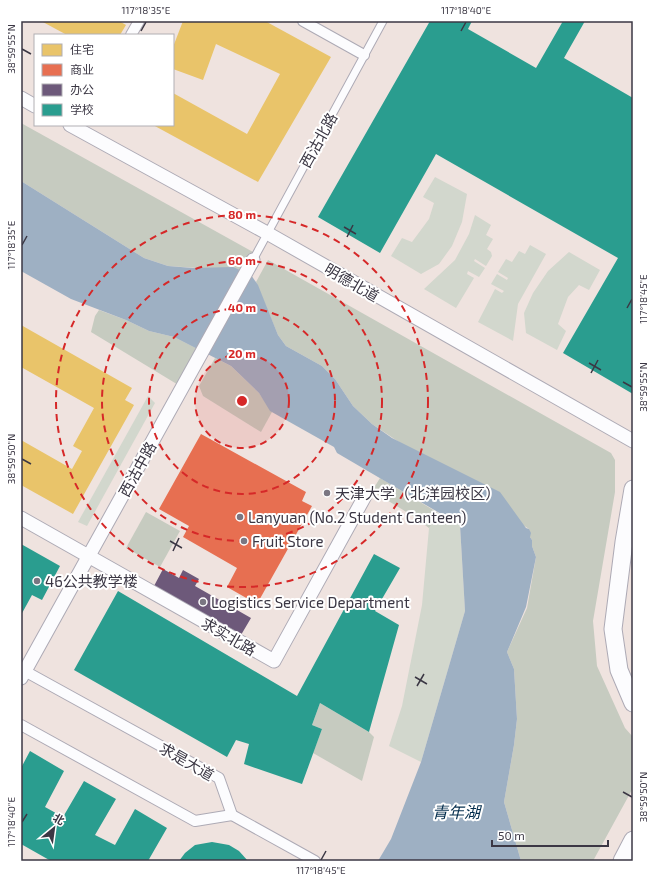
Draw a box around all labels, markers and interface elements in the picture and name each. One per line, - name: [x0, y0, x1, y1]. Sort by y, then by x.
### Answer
- text: 117°18'35"E: [122, 4, 171, 16]
- text: 117°18'40"E: [441, 4, 491, 16]
- text: 38°59'55"N: [5, 24, 17, 74]
- legend: [34, 34, 174, 126]
- text: 住宅: [70, 42, 94, 56]
- text: 商业: [70, 62, 94, 76]
- text: 办公: [70, 82, 94, 96]
- text: 学校: [70, 102, 94, 116]
- street label: 西沽北路: [296, 109, 340, 171]
- text: 80 m: [228, 207, 256, 221]
- text: 117°18'35"E: [5, 220, 17, 269]
- text: 60 m: [228, 253, 256, 267]
- street label: 明德北道: [322, 259, 382, 305]
- text: 117°18'45"E: [637, 274, 649, 324]
- text: 40 m: [228, 300, 256, 314]
- text: 20 m: [228, 346, 256, 360]
- text: 38°59'55"N: [637, 362, 649, 412]
- centre of rings: [235, 394, 249, 408]
- text: 38°59'50"N: [5, 434, 17, 484]
- street label: 西沽中路: [115, 438, 159, 500]
- place label: 天津大学（北洋园校区）: [335, 484, 500, 502]
- marker: 天津大学（北洋园校区）: [322, 488, 332, 498]
- place label: Lanyuan (No.2 Student Canteen): [248, 508, 467, 526]
- marker: Lanyuan (No.2 Student Canteen): [235, 512, 245, 522]
- place label: Fruit Store: [252, 532, 324, 550]
- marker: Fruit Store: [239, 536, 249, 546]
- place label: 46公共教学楼: [45, 572, 138, 590]
- marker: 46公共教学楼: [32, 576, 42, 586]
- place label: Logistics Service Department: [211, 593, 410, 611]
- marker: Logistics Service Department: [198, 597, 208, 607]
- street label: 求实北路: [199, 613, 259, 659]
- street label: 求是大道: [157, 738, 217, 784]
- text: 38°59'50"N: [637, 772, 649, 822]
- text: 117°18'40"E: [5, 797, 17, 847]
- water label: 青年湖: [432, 802, 483, 821]
- north arrow: [34, 808, 74, 848]
- text: 北: [51, 810, 67, 827]
- scale bar: [492, 822, 608, 848]
- text: 50 m: [498, 828, 525, 842]
- text: 117°18'45"E: [296, 864, 346, 876]

